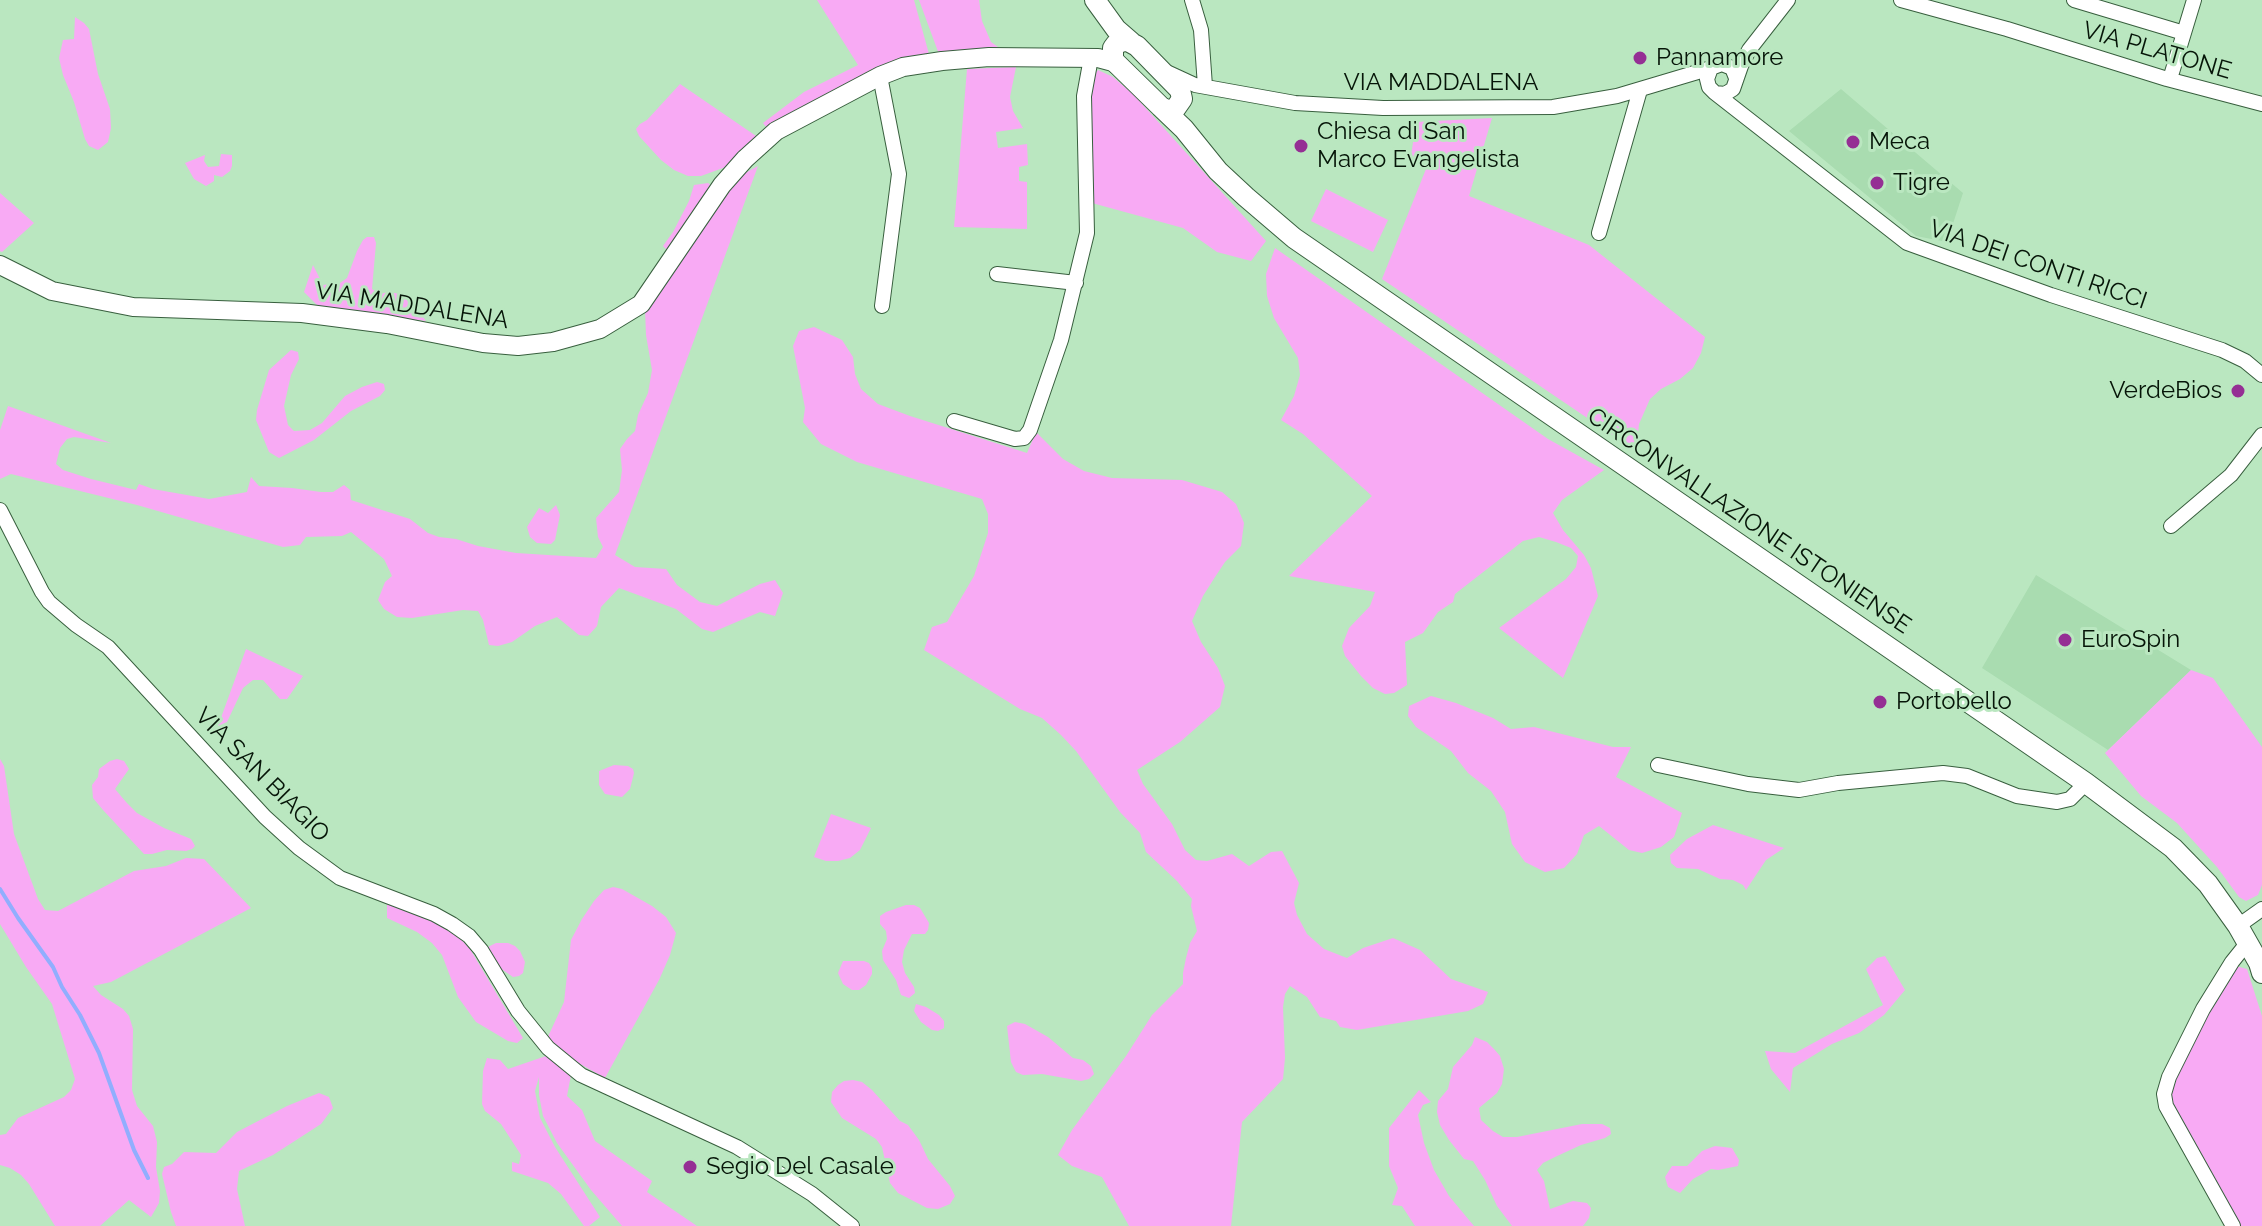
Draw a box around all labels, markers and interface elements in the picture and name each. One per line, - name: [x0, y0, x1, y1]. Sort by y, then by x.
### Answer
- street label: VIA PLATONE: [2079, 16, 2235, 86]
- place label: Pannamore: [1656, 44, 1783, 72]
- marker: Pannamore: [1631, 49, 1649, 67]
- street label: VIA MADDALENA: [1343, 69, 1539, 97]
- place label: Chiesa di San Marco Evangelista: [1317, 118, 1520, 174]
- place label: Meca: [1869, 128, 1930, 156]
- marker: Meca: [1844, 133, 1862, 151]
- marker: Chiesa di San Marco Evangelista: [1292, 137, 1310, 155]
- place label: Tigre: [1893, 169, 1950, 197]
- marker: Tigre: [1868, 174, 1886, 192]
- street label: VIA DEI CONTI RICCI: [1925, 214, 2151, 316]
- street label: VIA MADDALENA: [313, 277, 511, 335]
- place label: VerdeBios: [2109, 377, 2222, 405]
- marker: VerdeBios: [2229, 382, 2247, 400]
- street label: CIRCONVALLAZIONE ISTONIENSE: [1582, 402, 1916, 640]
- place label: EuroSpin: [2081, 626, 2180, 654]
- marker: EuroSpin: [2056, 631, 2074, 649]
- place label: Portobello: [1896, 688, 2012, 716]
- marker: Portobello: [1871, 693, 1889, 711]
- street label: VIA SAN BIAGIO: [189, 702, 335, 848]
- place label: Segio Del Casale: [706, 1153, 894, 1181]
- marker: Segio Del Casale: [681, 1158, 699, 1176]

